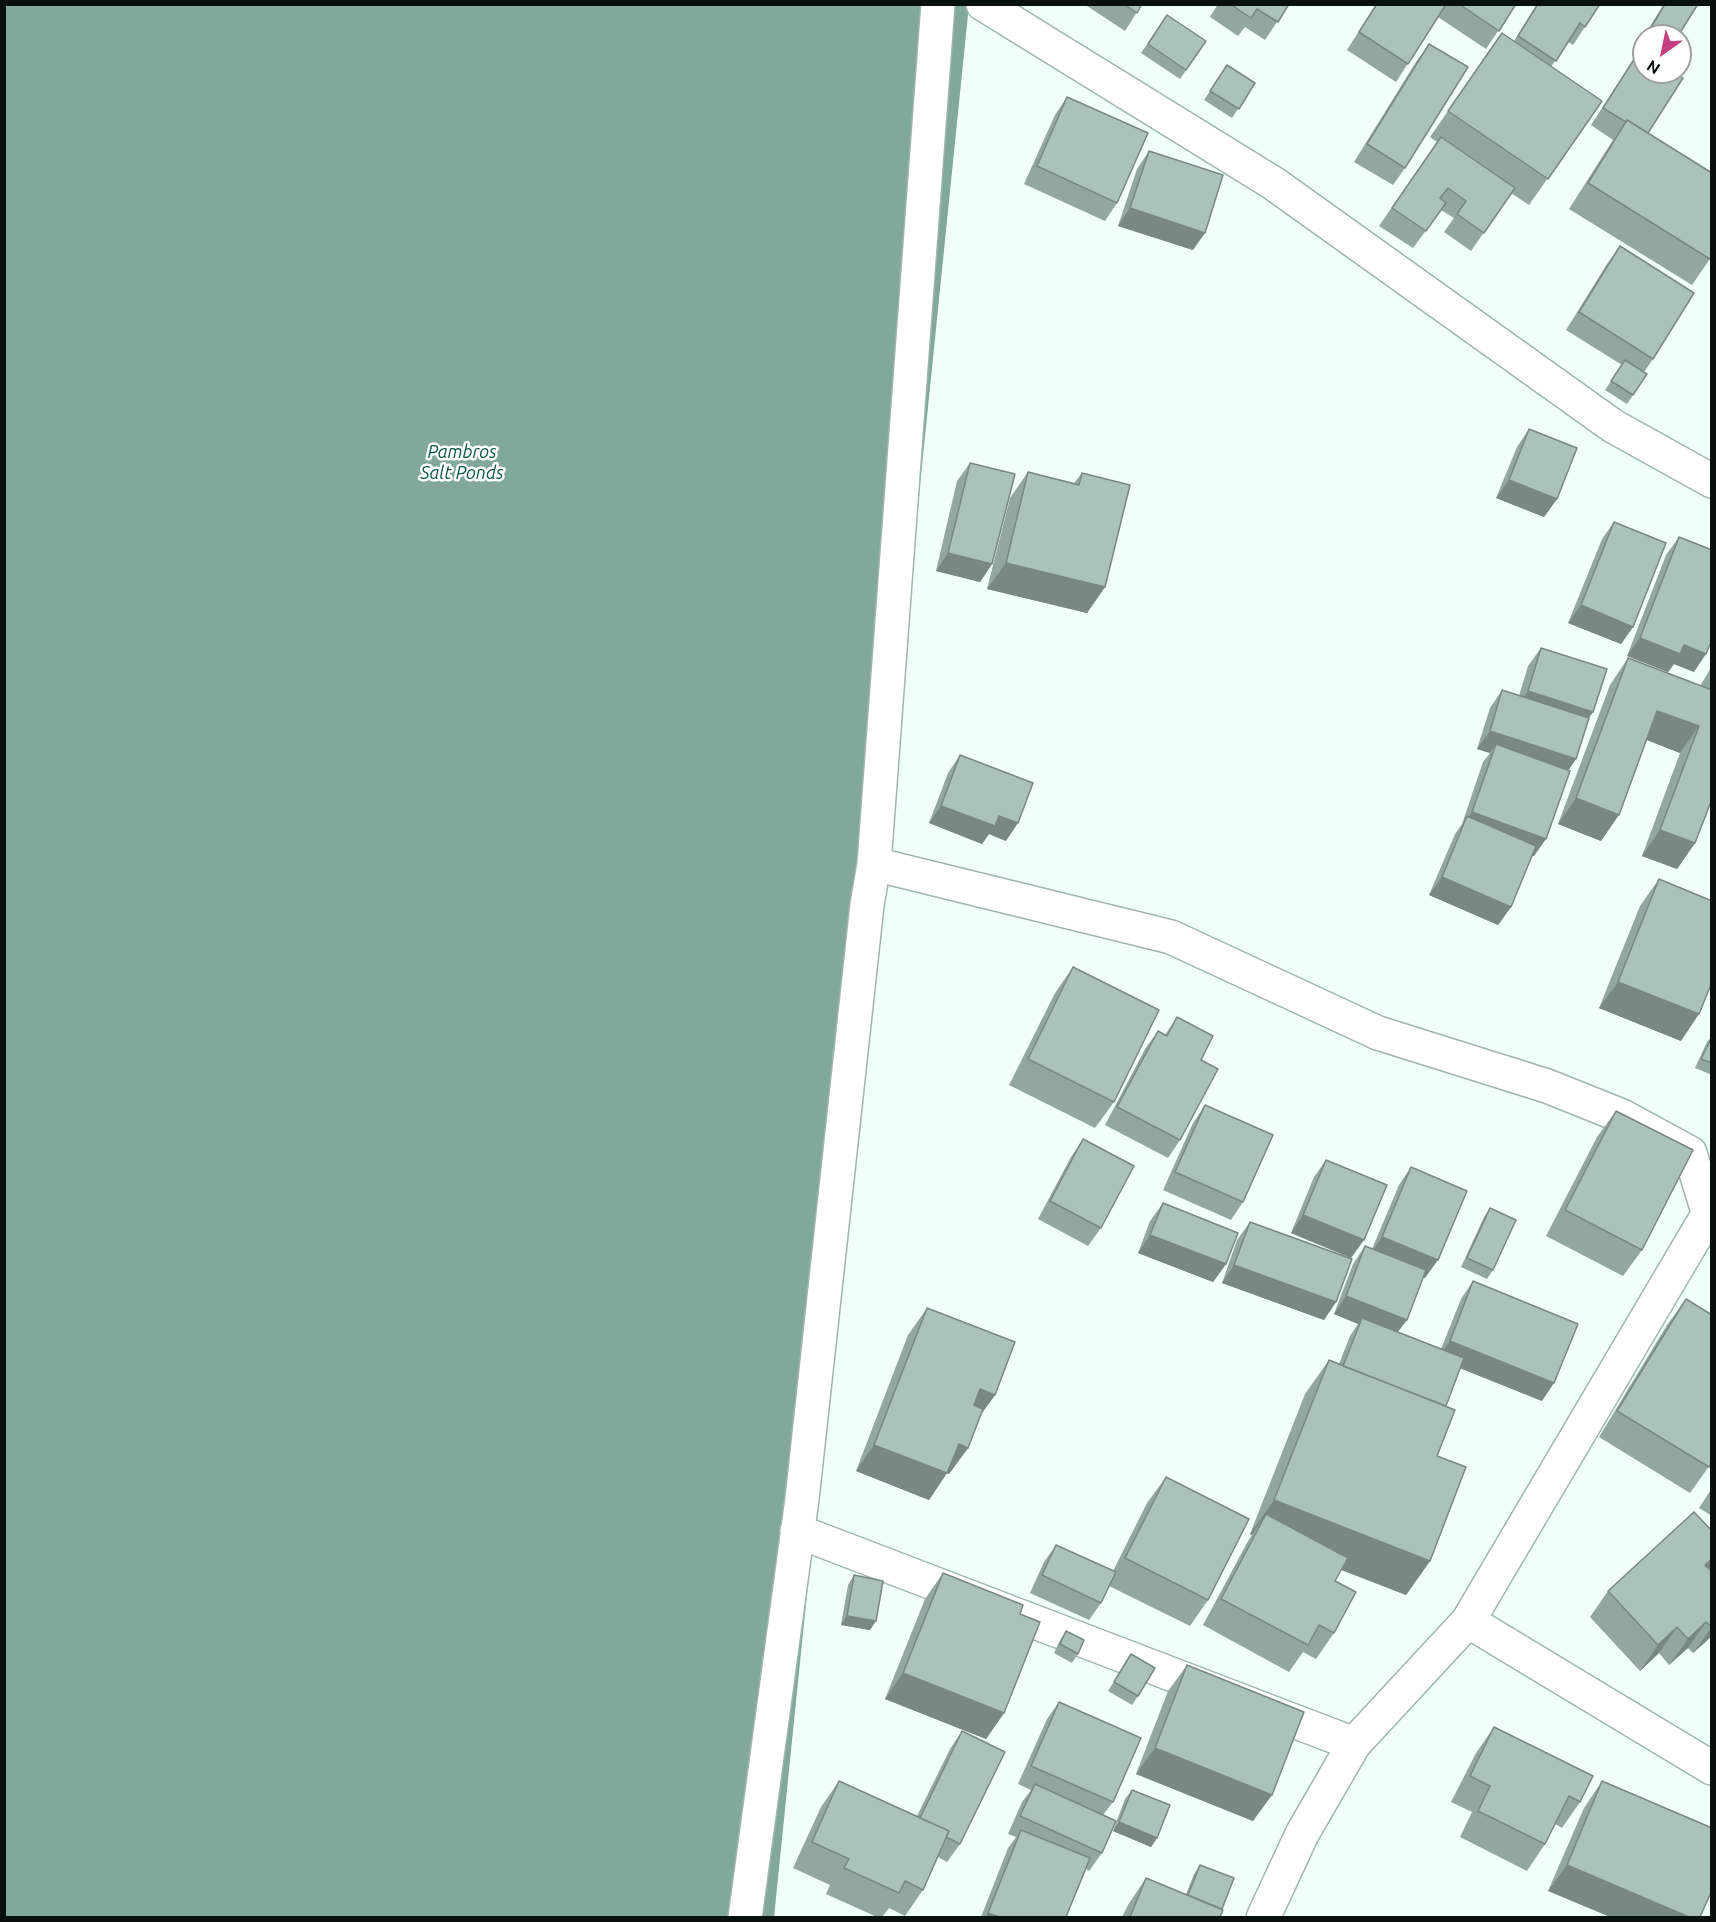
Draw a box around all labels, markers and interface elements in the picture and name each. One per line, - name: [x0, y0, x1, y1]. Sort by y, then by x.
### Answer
- north arrow: [1632, 24, 1692, 84]
- text: N: [1643, 57, 1663, 78]
- water label: Pambros Salt Ponds: [421, 441, 503, 484]

